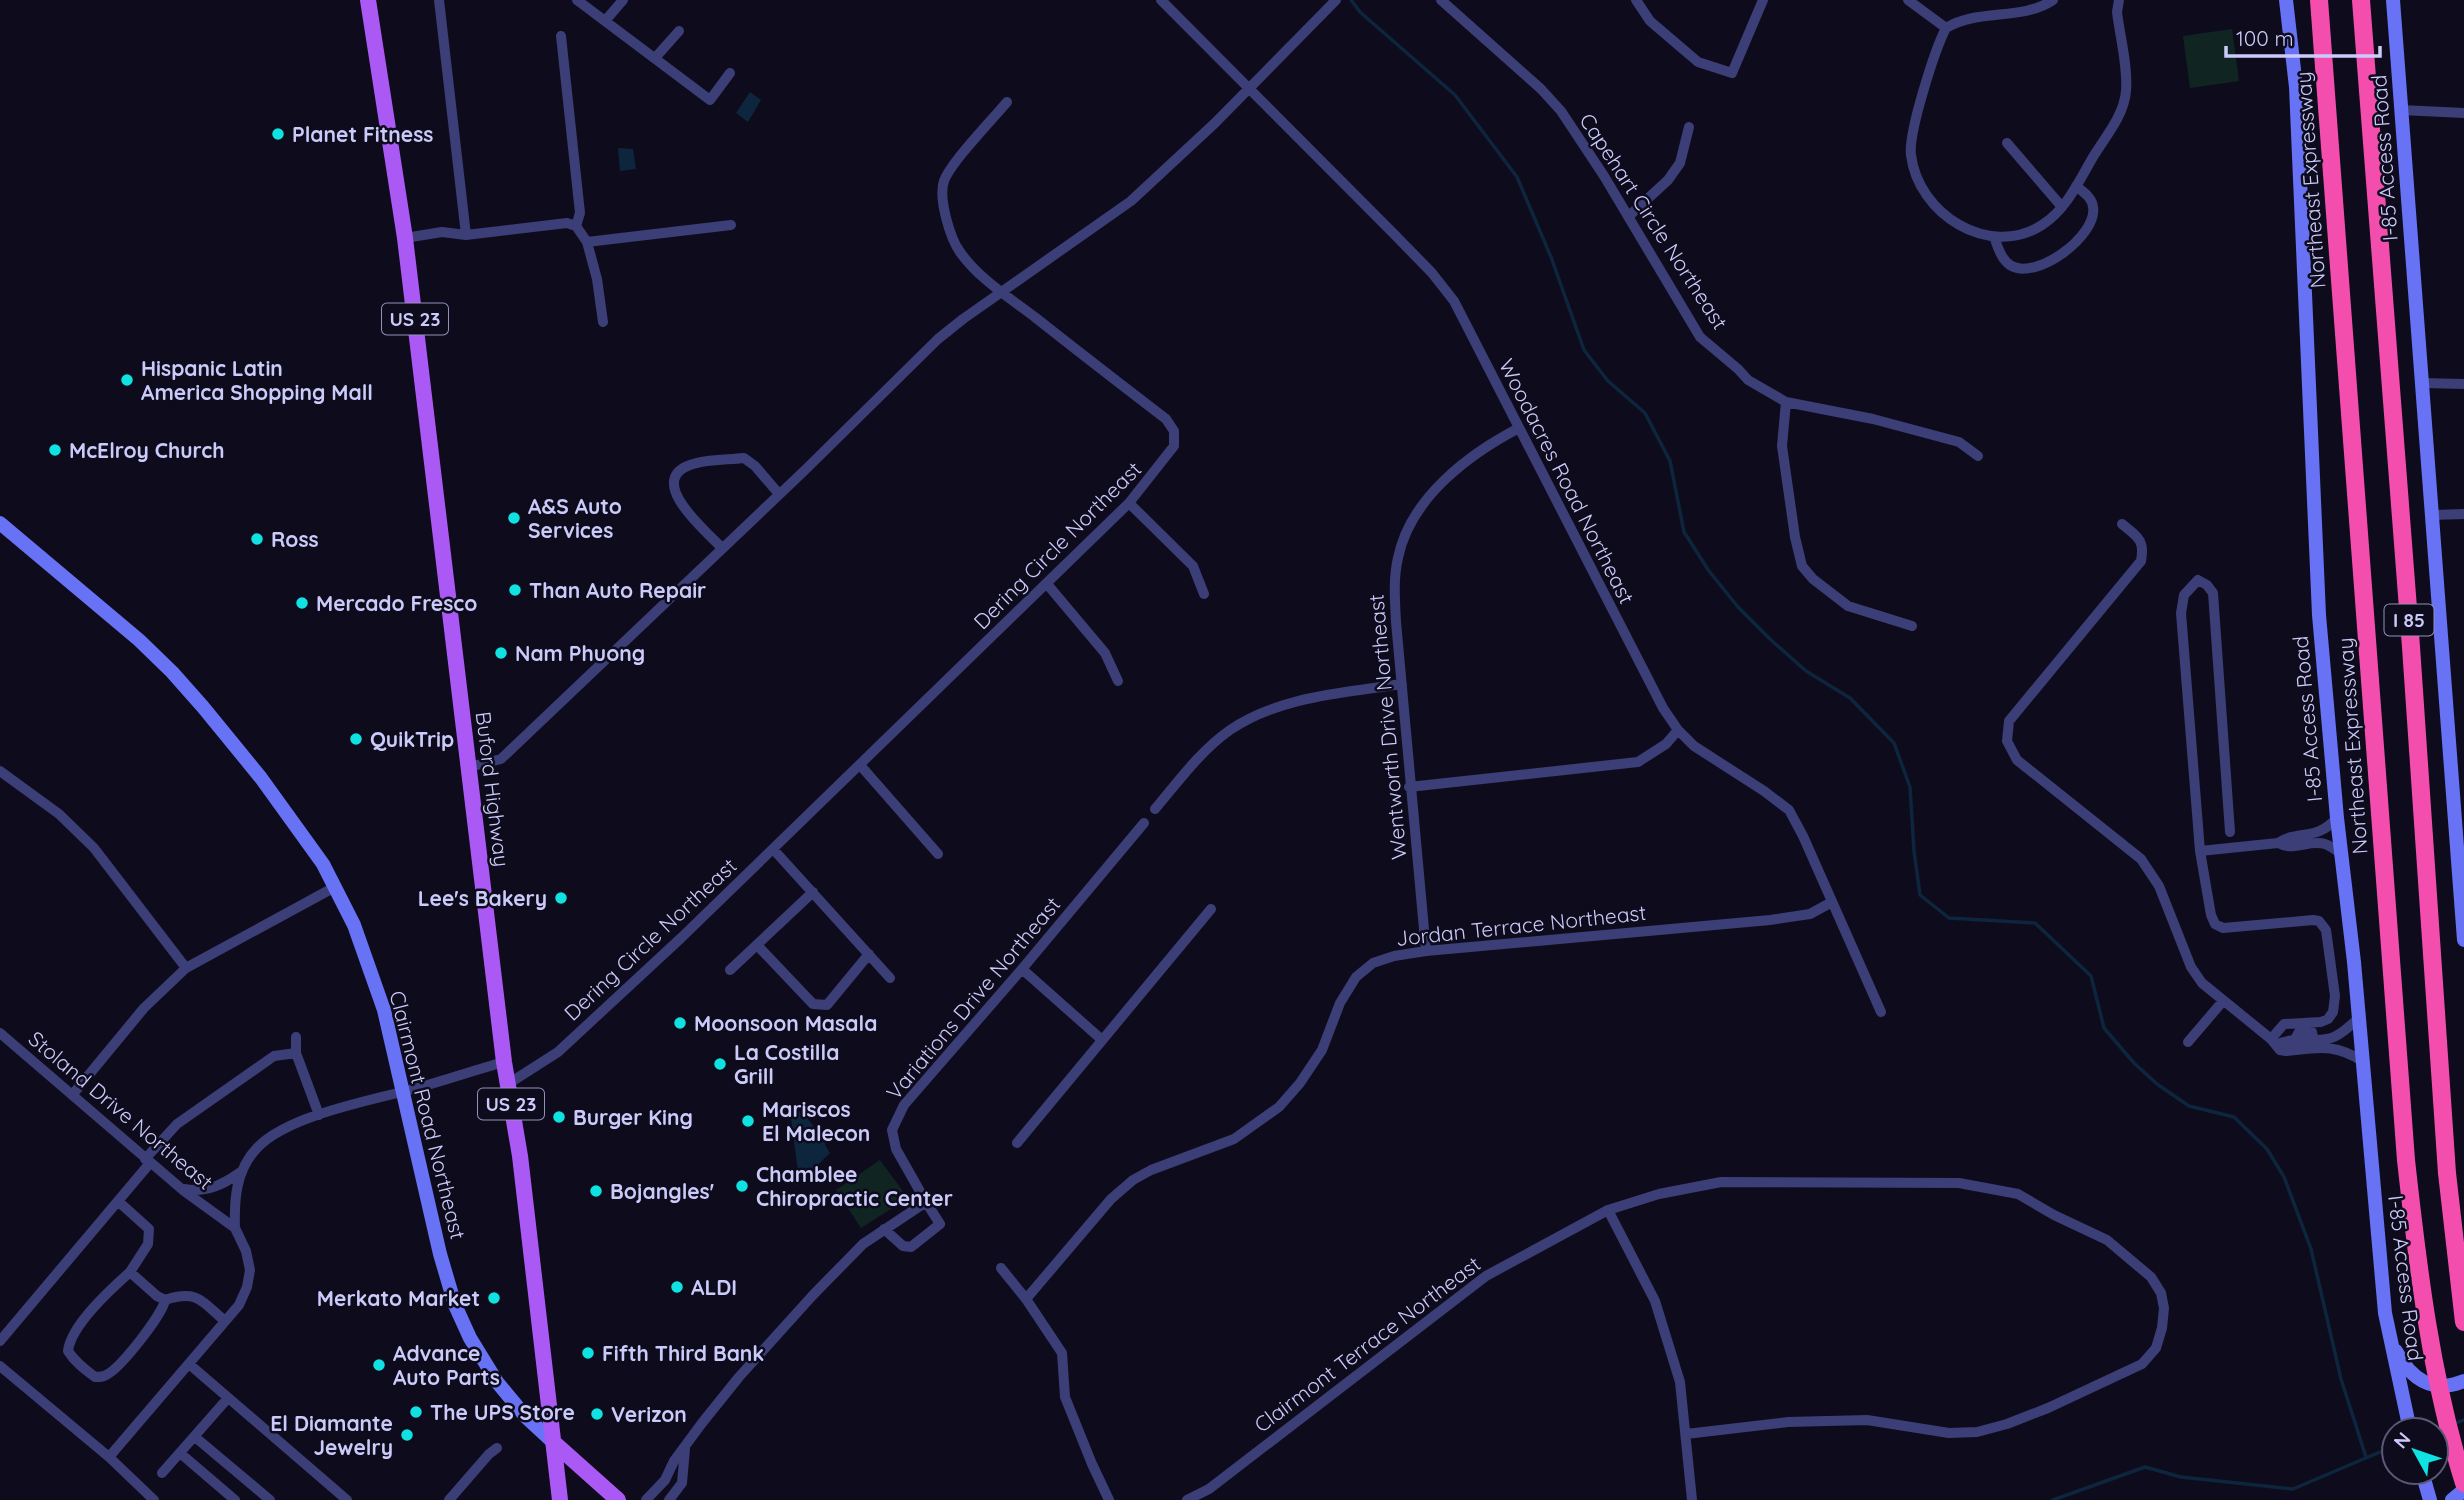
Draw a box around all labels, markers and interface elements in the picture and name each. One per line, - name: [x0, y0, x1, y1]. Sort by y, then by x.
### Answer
- scale bar: [2226, 14, 2380, 58]
- text: 100 m: [2236, 25, 2294, 51]
- street label: Northeast Expressway: [2289, 71, 2331, 289]
- street label: I-85 Access Road: [2365, 74, 2403, 242]
- street label: Capehart Circle Northeast: [1574, 108, 1734, 334]
- place label: Planet Fitness: [292, 121, 433, 147]
- marker: Planet Fitness: [270, 126, 286, 142]
- road number: US 23: [382, 304, 448, 334]
- street label: Woodacres Road Northeast: [1494, 354, 1640, 608]
- place label: Hispanic Latin America Shopping Mall: [141, 355, 373, 405]
- marker: Hispanic Latin America Shopping Mall: [119, 372, 135, 388]
- place label: McElroy Church: [69, 437, 224, 463]
- marker: McElroy Church: [47, 442, 63, 458]
- street label: Dering Circle Northeast: [968, 456, 1146, 634]
- place label: A&S Auto Services: [528, 493, 622, 543]
- marker: A&S Auto Services: [506, 510, 522, 526]
- place label: Ross: [271, 526, 319, 552]
- marker: Ross: [249, 531, 265, 547]
- place label: Than Auto Repair: [529, 577, 706, 603]
- marker: Than Auto Repair: [507, 582, 523, 598]
- place label: Mercado Fresco: [316, 590, 477, 616]
- street label: Wentworth Drive Northeast: [1362, 593, 1412, 861]
- marker: Mercado Fresco: [294, 595, 310, 611]
- road number: I 85: [2384, 604, 2434, 636]
- street label: I-85 Access Road: [2287, 635, 2327, 803]
- street label: Northeast Expressway: [2331, 637, 2373, 855]
- place label: Nam Phuong: [515, 640, 645, 666]
- marker: Nam Phuong: [493, 645, 509, 661]
- street label: Buford Highway: [471, 710, 515, 868]
- place label: QuikTrip: [370, 726, 454, 752]
- marker: QuikTrip: [348, 731, 364, 747]
- street label: Dering Circle Northeast: [558, 852, 742, 1026]
- place label: Lee's Bakery: [418, 885, 547, 911]
- marker: Lee's Bakery: [553, 890, 569, 906]
- street label: Variations Drive Northeast: [881, 891, 1065, 1105]
- street label: Jordan Terrace Northeast: [1395, 899, 1647, 951]
- street label: Clairmont Road Northeast: [385, 988, 471, 1242]
- place label: Moonsoon Masala: [694, 1010, 877, 1036]
- marker: Moonsoon Masala: [672, 1015, 688, 1031]
- street label: Stoland Drive Northeast: [24, 1025, 218, 1195]
- place label: La Costilla Grill: [734, 1039, 839, 1089]
- marker: La Costilla Grill: [712, 1056, 728, 1072]
- road number: US 23: [478, 1088, 544, 1120]
- place label: Mariscos El Malecon: [762, 1096, 870, 1146]
- place label: Burger King: [573, 1104, 693, 1130]
- marker: Burger King: [551, 1109, 567, 1125]
- marker: Mariscos El Malecon: [740, 1113, 756, 1129]
- place label: Chamblee Chiropractic Center: [756, 1161, 953, 1211]
- place label: Bojangles': [610, 1178, 714, 1204]
- marker: Chamblee Chiropractic Center: [734, 1178, 750, 1194]
- marker: Bojangles': [588, 1183, 604, 1199]
- street label: I-85 Access Road: [2383, 1194, 2429, 1362]
- street label: Clairmont Terrace Northeast: [1249, 1250, 1485, 1438]
- place label: ALDI: [691, 1274, 737, 1300]
- marker: ALDI: [669, 1279, 685, 1295]
- place label: Merkato Market: [317, 1285, 480, 1311]
- marker: Merkato Market: [486, 1290, 502, 1306]
- place label: Advance Auto Parts: [393, 1340, 500, 1390]
- place label: Fifth Third Bank: [602, 1340, 764, 1366]
- marker: Fifth Third Bank: [580, 1345, 596, 1361]
- marker: Advance Auto Parts: [371, 1357, 387, 1373]
- place label: The UPS Store: [430, 1399, 575, 1425]
- place label: Verizon: [611, 1401, 687, 1427]
- marker: The UPS Store: [408, 1404, 424, 1420]
- marker: Verizon: [589, 1406, 605, 1422]
- place label: El Diamante Jewelry: [270, 1410, 393, 1460]
- north arrow: [2380, 1416, 2450, 1486]
- marker: El Diamante Jewelry: [399, 1427, 415, 1443]
- text: N: [2388, 1427, 2416, 1453]

